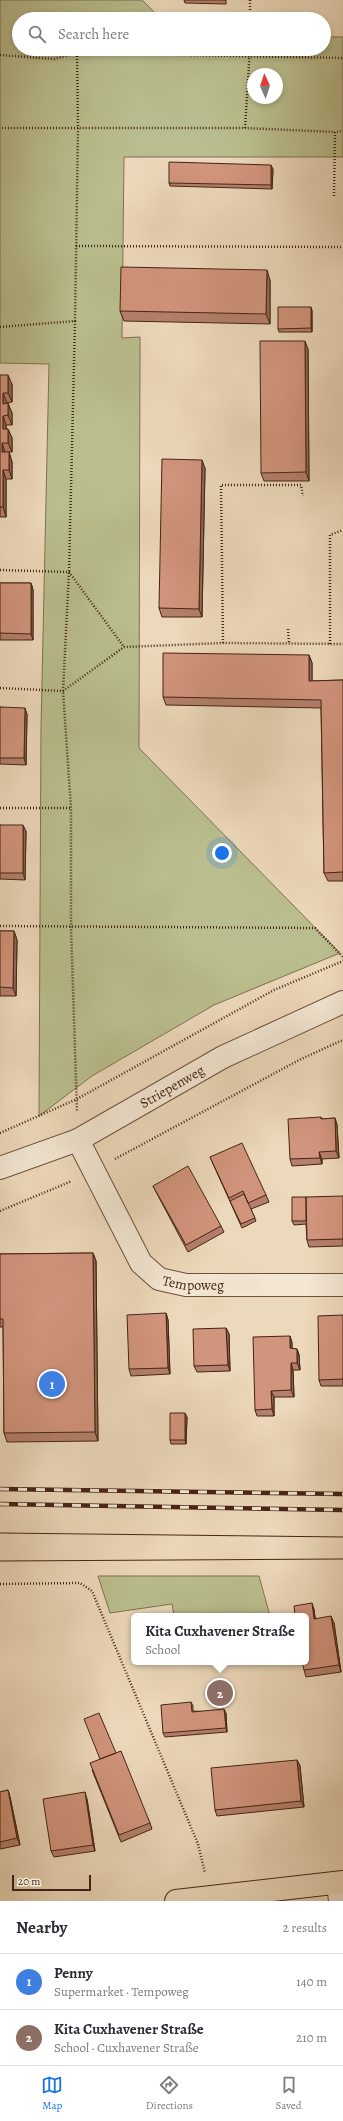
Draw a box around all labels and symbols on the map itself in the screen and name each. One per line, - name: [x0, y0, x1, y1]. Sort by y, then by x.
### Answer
- north arrow: [247, 68, 283, 104]
- your location: [212, 843, 232, 863]
- street label: Striepenweg: [136, 1061, 208, 1113]
- street label: Tempoweg: [161, 1271, 224, 1295]
- pin: 1: [39, 1369, 65, 1399]
- pin: 2: [207, 1678, 233, 1708]
- scale bar: [12, 1873, 91, 1892]

